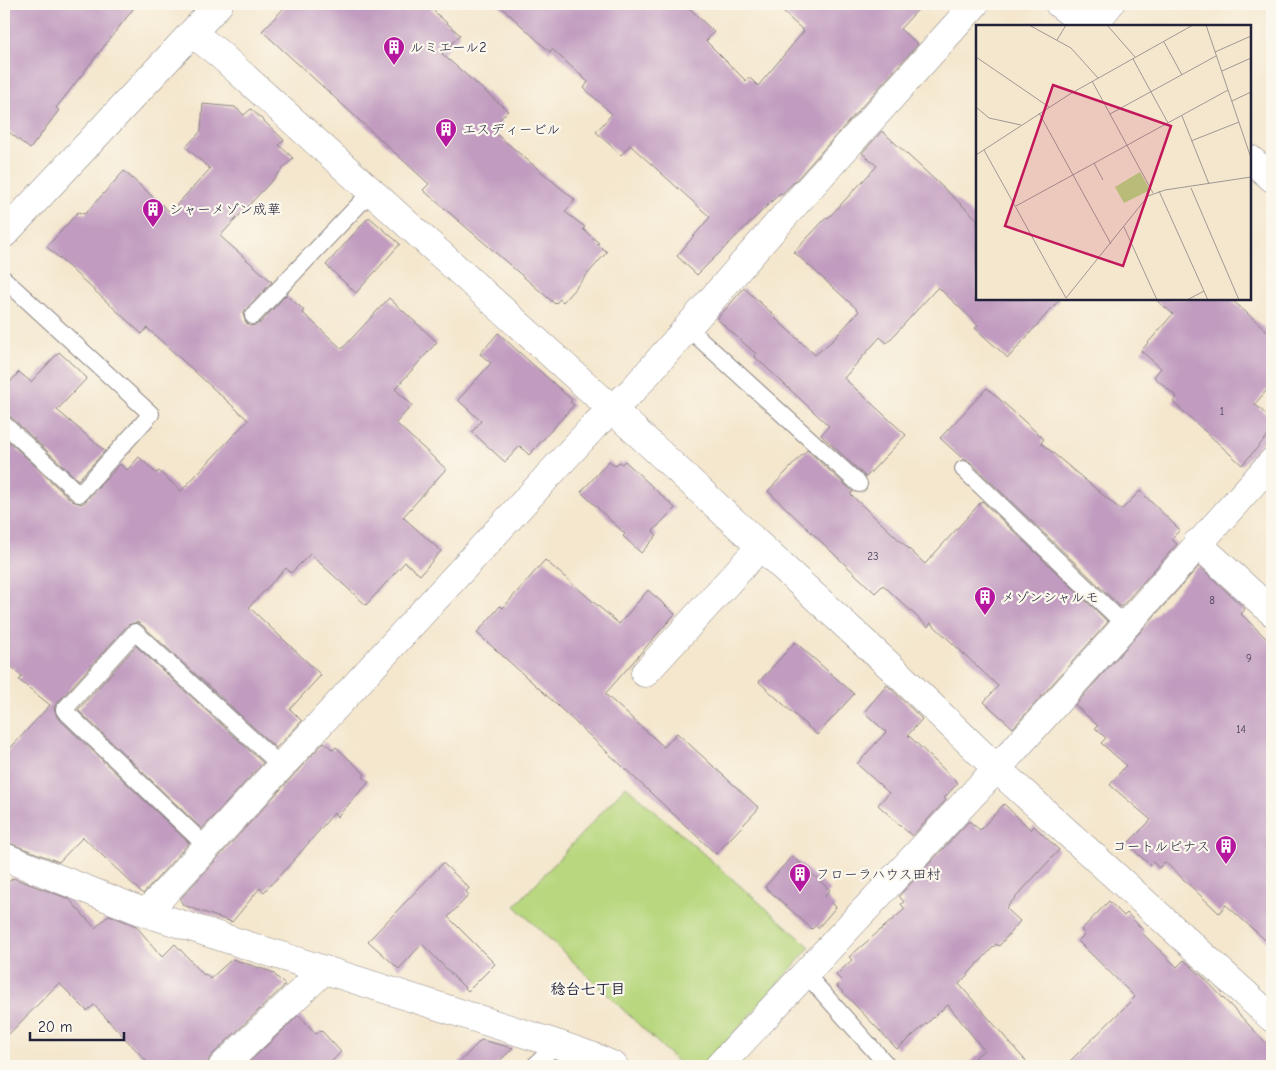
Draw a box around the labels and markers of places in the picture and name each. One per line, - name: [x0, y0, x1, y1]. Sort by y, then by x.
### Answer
- building icon: ルミエール2: [382, 35, 406, 66]
- place label: ルミエール2: [410, 39, 486, 56]
- building icon: エスディービル: [434, 117, 458, 148]
- place label: エスディービル: [462, 121, 561, 138]
- building icon: シャーメゾン成華: [141, 197, 165, 228]
- place label: シャーメゾン成華: [169, 201, 281, 218]
- building icon: メゾンシャルモ: [973, 585, 997, 616]
- place label: メゾンシャルモ: [1001, 589, 1099, 606]
- building icon: コートルピナス: [1214, 834, 1238, 865]
- place label: コートルピナス: [1113, 838, 1210, 855]
- building icon: フローラハウス田村: [788, 862, 812, 893]
- place label: フローラハウス田村: [816, 866, 941, 883]

